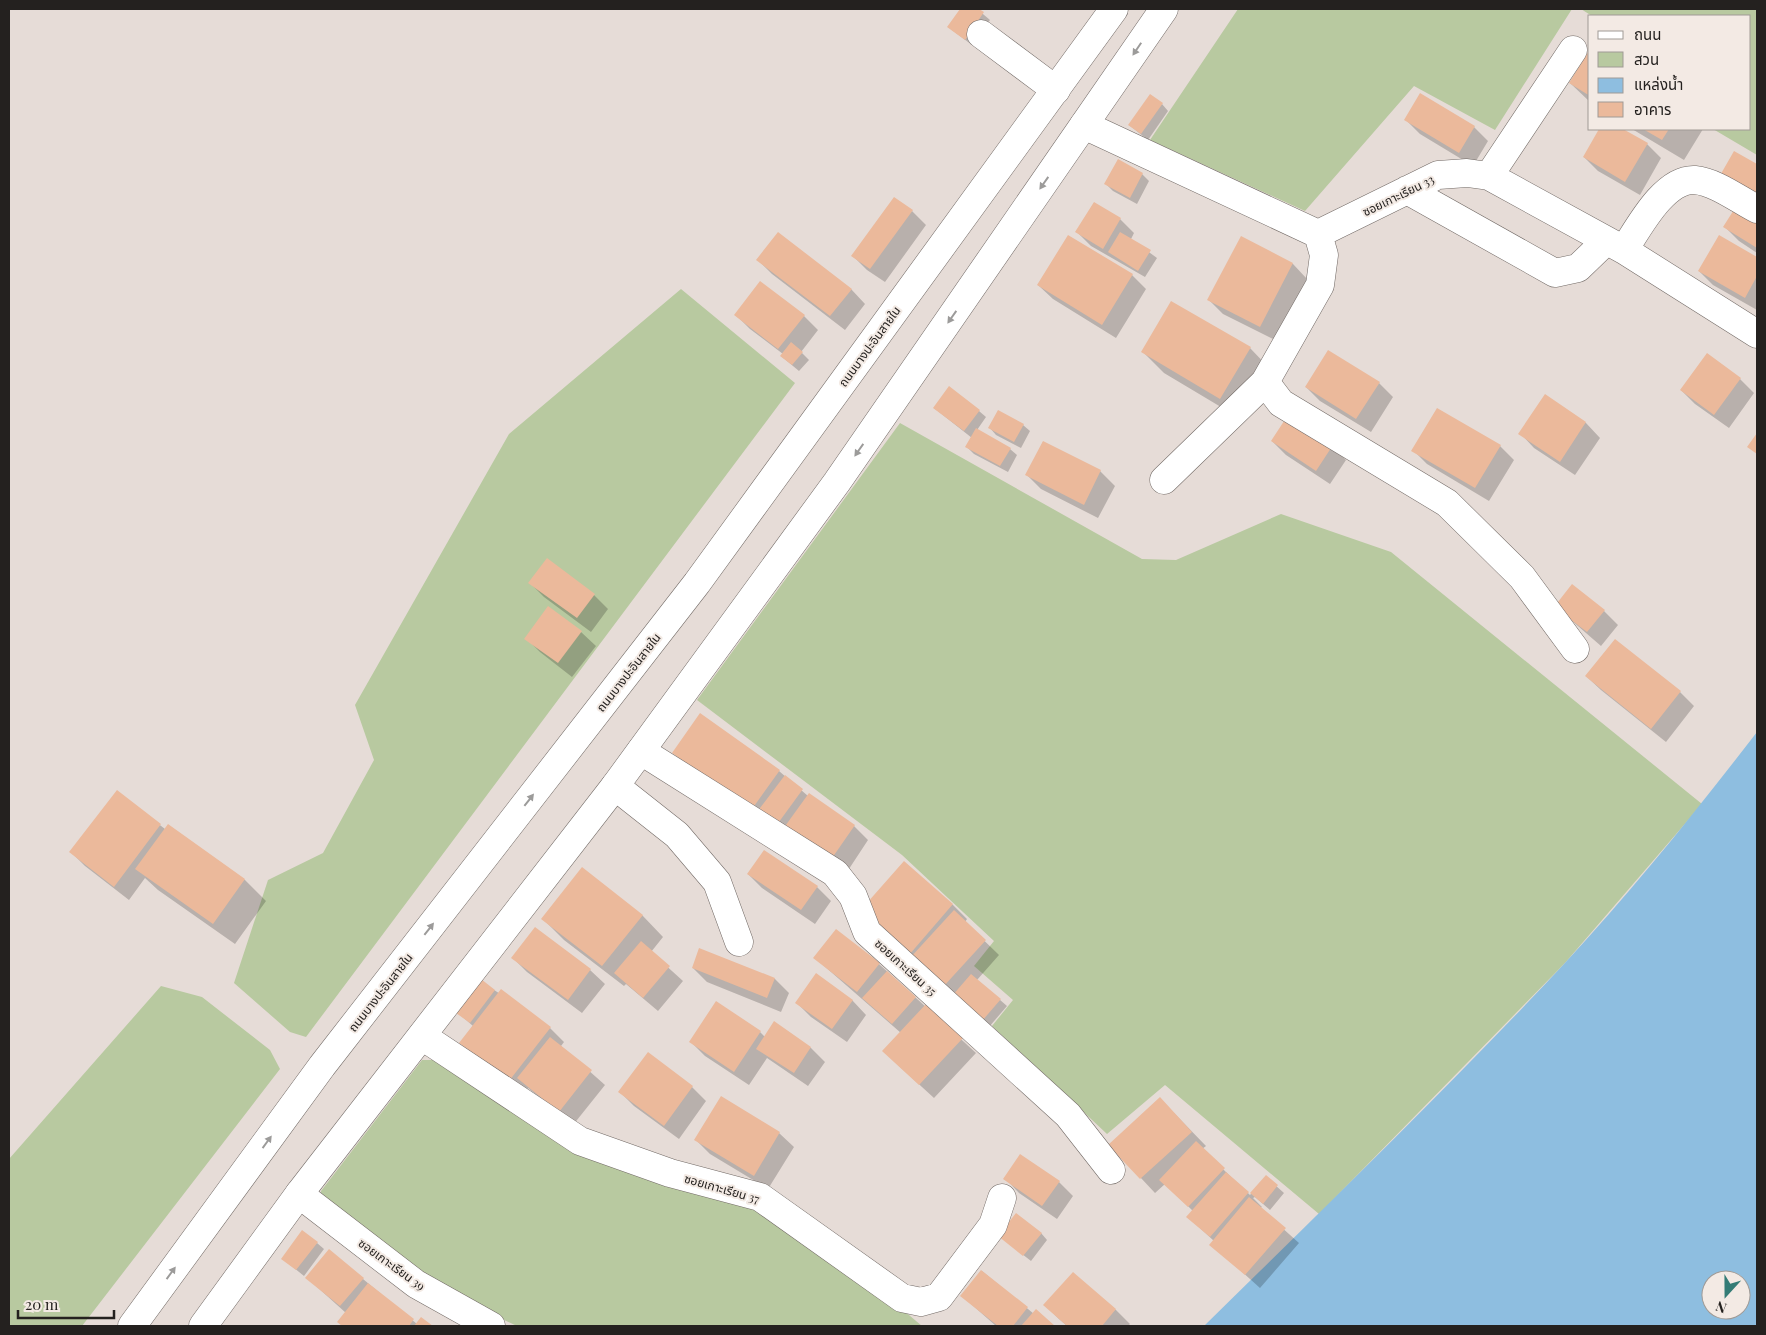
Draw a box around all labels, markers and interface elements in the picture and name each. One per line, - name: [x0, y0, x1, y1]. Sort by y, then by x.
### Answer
- legend: [1588, 15, 1751, 130]
- text: ถนน: [1634, 24, 1661, 44]
- one-way arrow: [1132, 42, 1141, 56]
- text: สวน: [1634, 49, 1659, 69]
- text: แหล่งน้ำ: [1634, 74, 1683, 94]
- text: อาคาร: [1634, 99, 1671, 119]
- street label: ซอยเกาะเรียน 33: [1359, 171, 1437, 219]
- one-way arrow: [1040, 176, 1049, 190]
- street label: ถนนบางปะอินสายใน: [834, 303, 904, 389]
- one-way arrow: [947, 310, 957, 323]
- one-way arrow: [855, 443, 864, 457]
- street label: ถนนบางปะอินสายใน: [592, 629, 664, 715]
- one-way arrow: [523, 794, 534, 807]
- one-way arrow: [424, 922, 434, 936]
- street label: ซอยเกาะเรียน 35: [872, 935, 940, 999]
- street label: ถนนบางปะอินสายใน: [344, 949, 416, 1035]
- one-way arrow: [262, 1135, 272, 1149]
- street label: ซอยเกาะเรียน 37: [683, 1170, 762, 1206]
- street label: ซอยเกาะเรียน 39: [355, 1234, 429, 1294]
- one-way arrow: [166, 1266, 176, 1280]
- north arrow: [1701, 1270, 1751, 1320]
- scale bar: [18, 1288, 114, 1320]
- text: 20 m: [25, 1294, 59, 1314]
- text: N: [1713, 1297, 1729, 1318]

